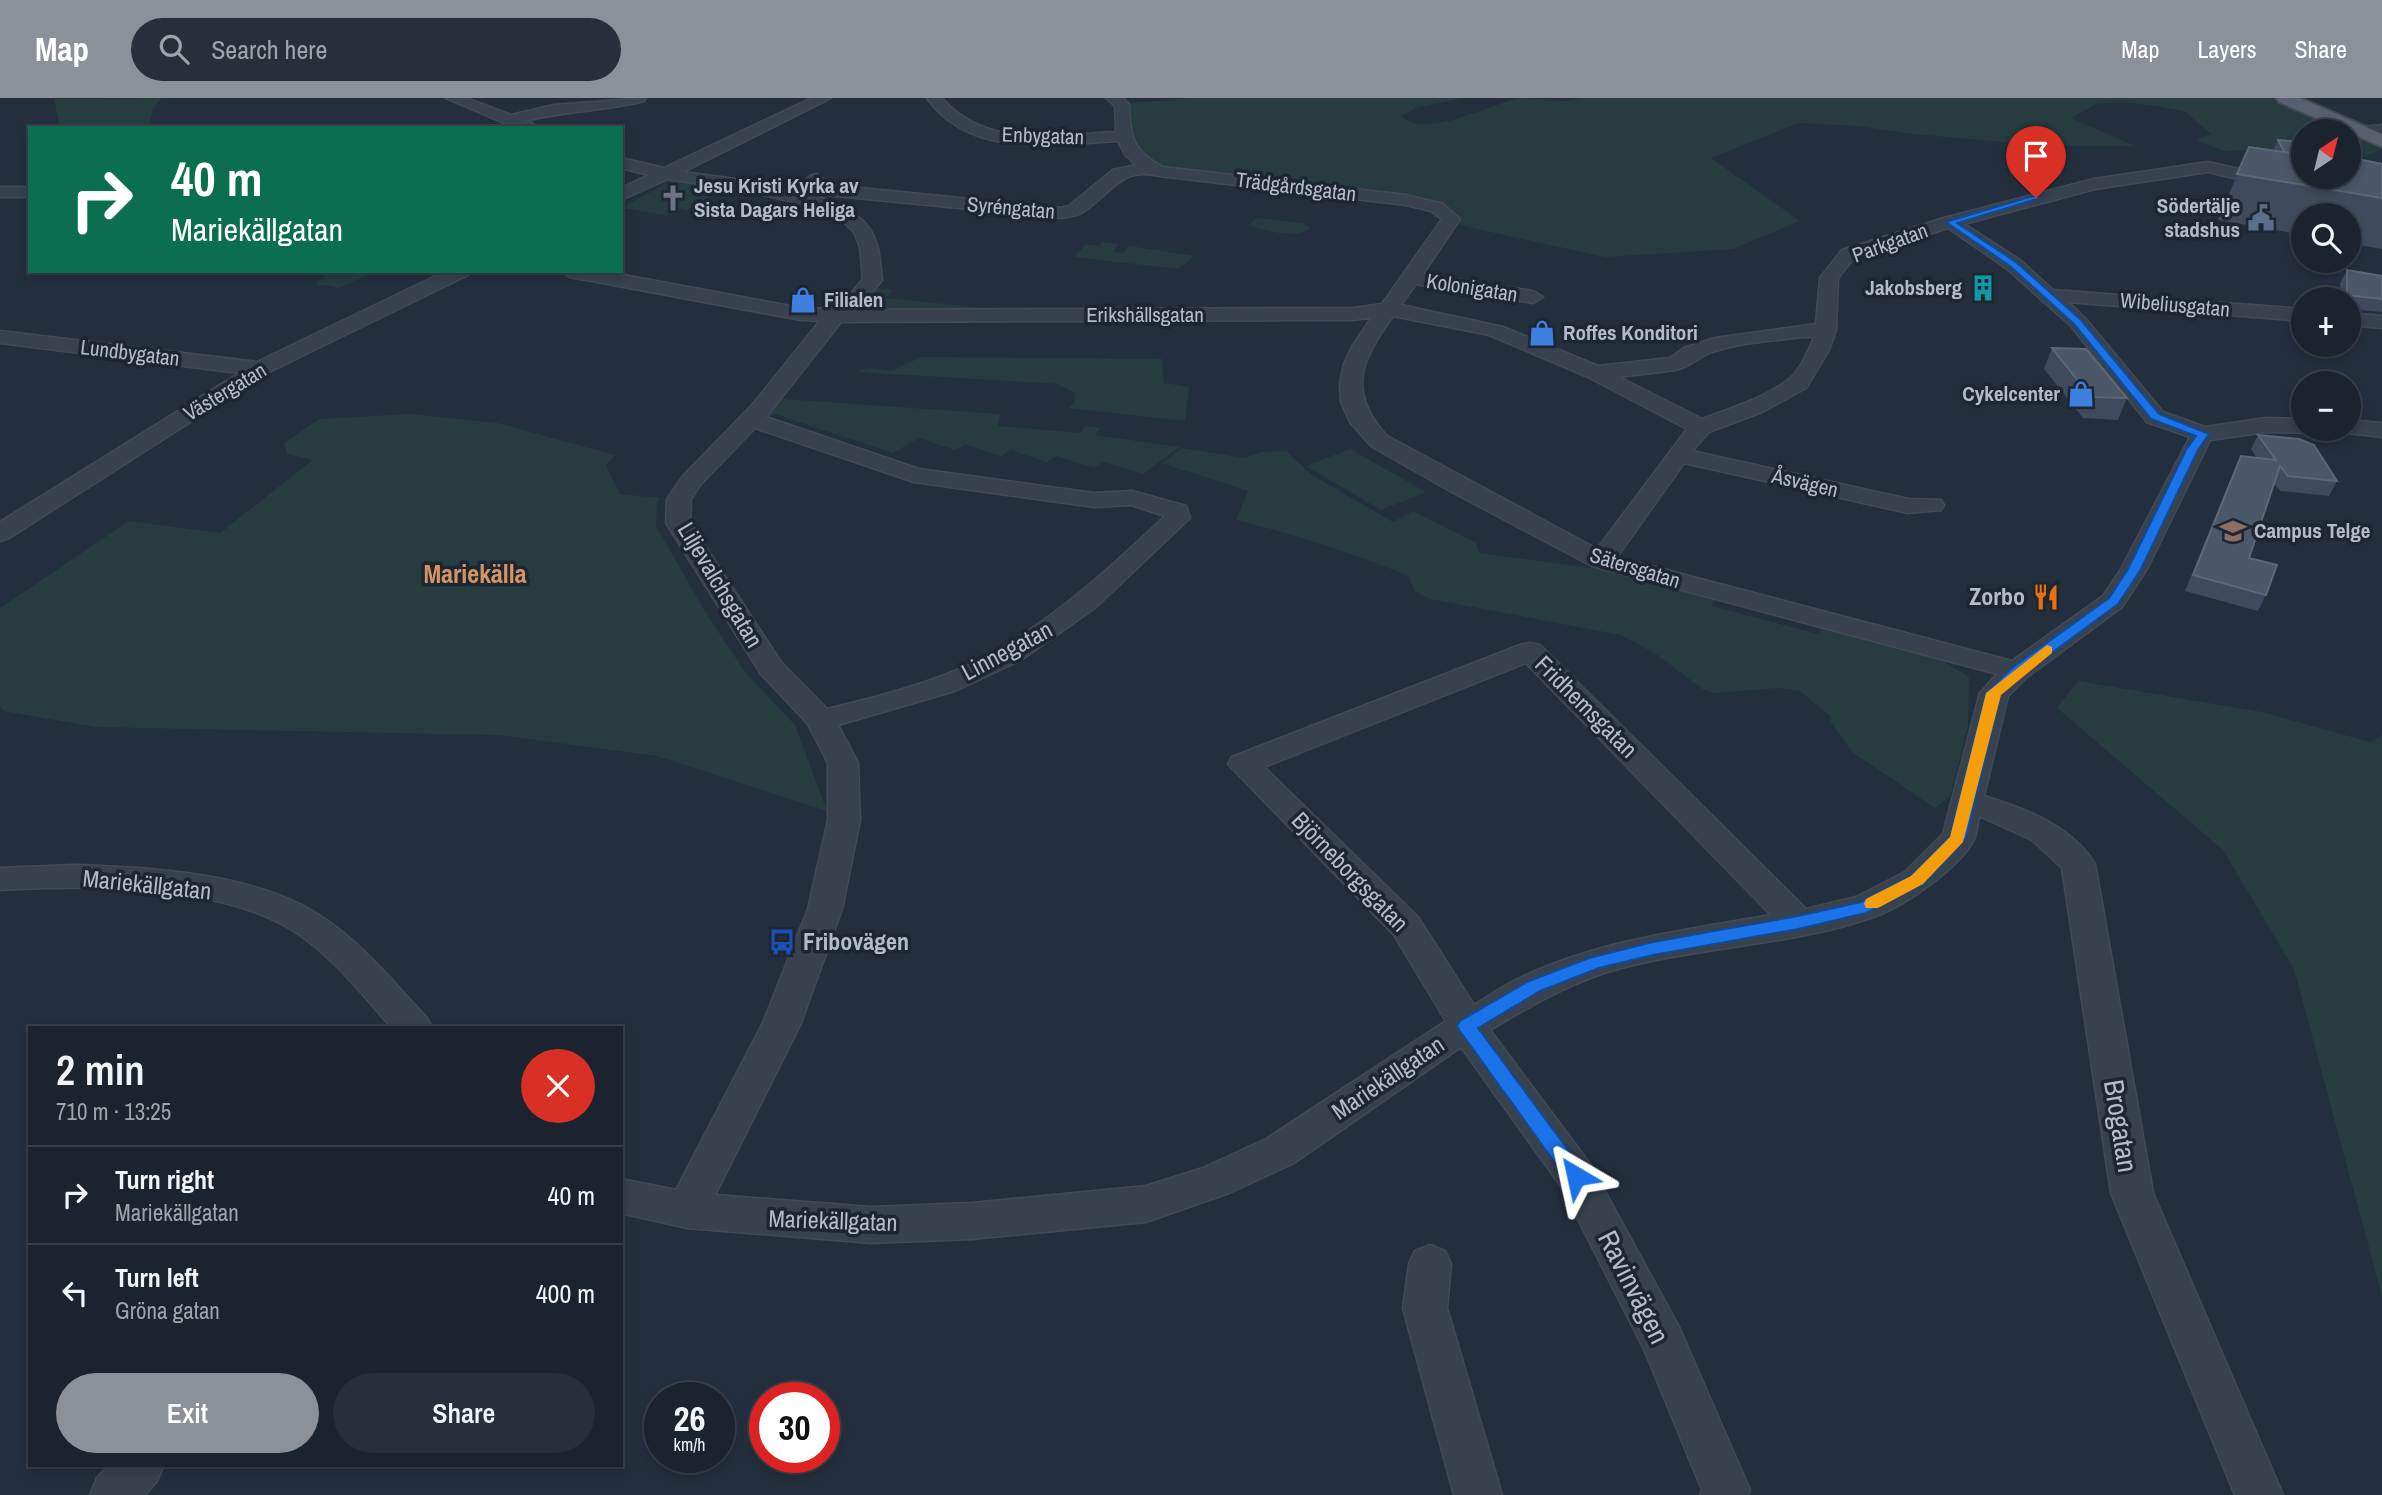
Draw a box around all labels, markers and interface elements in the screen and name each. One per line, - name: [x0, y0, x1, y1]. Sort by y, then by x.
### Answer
- search box: [131, 18, 621, 81]
- text: Map: [35, 27, 89, 71]
- icon: search: [155, 30, 193, 68]
- text: Search here: [211, 32, 327, 67]
- text: Map: [2121, 33, 2159, 65]
- text: Layers: [2197, 33, 2256, 65]
- text: Share: [2294, 33, 2347, 65]
- north arrow: [2291, 119, 2361, 189]
- map controls: [2291, 119, 2361, 441]
- street label: Enbygatan: [1001, 120, 1085, 151]
- pin: [2006, 126, 2066, 198]
- icon: arrive: [2017, 137, 2055, 175]
- text: 40 m: [171, 145, 263, 211]
- icon: right: [56, 154, 147, 245]
- street label: Trädgårdsgatan: [1234, 165, 1358, 208]
- place label: Jesu Kristi Kyrka av Sista Dagars Heliga: [694, 171, 859, 224]
- church icon: Jesu Kristi Kyrka av Sista Dagars Heliga: [658, 183, 688, 213]
- street label: Syréngatan: [966, 189, 1056, 226]
- place label: Södertälje stadshus: [2157, 191, 2240, 244]
- public building icon: Södertälje stadshus: [2246, 203, 2276, 233]
- button: search: [2291, 203, 2361, 273]
- text: Mariekällgatan: [171, 208, 343, 251]
- street label: Parkgatan: [1848, 215, 1932, 270]
- street label: Kolonigatan: [1424, 266, 1520, 309]
- place label: Jakobsberg: [1865, 273, 1962, 302]
- building icon: Jakobsberg: [1968, 273, 1998, 303]
- shop icon: Filialen: [788, 285, 818, 315]
- place label: Filialen: [824, 285, 883, 314]
- street label: Wibeliusgatan: [2119, 285, 2231, 324]
- button: +: [2291, 287, 2361, 357]
- street label: Erikshällsgatan: [1086, 300, 1204, 329]
- shop icon: Roffes Konditori: [1527, 318, 1557, 348]
- place label: Roffes Konditori: [1563, 318, 1698, 347]
- street label: Lundbygatan: [79, 332, 181, 373]
- street label: Västergatan: [178, 356, 271, 428]
- button: −: [2291, 371, 2361, 441]
- place label: Cykelcenter: [1962, 379, 2060, 408]
- shop icon: Cykelcenter: [2066, 379, 2096, 409]
- street label: Åsvägen: [1768, 461, 1841, 504]
- street label: Liljevalchsgatan: [671, 516, 771, 653]
- school or university icon: Campus Telge: [2218, 516, 2248, 546]
- place label: Campus Telge: [2254, 516, 2370, 545]
- street label: Sätersgatan: [1586, 540, 1684, 595]
- district label: Mariekälla: [423, 556, 527, 591]
- place label: Zorbo: [1969, 580, 2025, 612]
- restaurant icon: Zorbo: [2031, 582, 2061, 612]
- street label: Linnegatan: [956, 613, 1058, 687]
- street label: Fridhemsgatan: [1529, 648, 1645, 764]
- street label: Björneborgsgatan: [1285, 804, 1416, 938]
- street label: Mariekällgatan: [81, 861, 213, 907]
- place label: Fribovägen: [803, 925, 909, 957]
- bus stop icon: Fribovägen: [767, 927, 797, 957]
- street label: Mariekällgatan: [1325, 1028, 1450, 1127]
- text: 2 min: [56, 1042, 145, 1098]
- button: close: [521, 1049, 595, 1123]
- street label: Brogatan: [2095, 1077, 2147, 1175]
- text: 710 m · 13:25: [56, 1096, 171, 1127]
- position arrow: [1539, 1139, 1613, 1213]
- text: Turn right: [115, 1162, 214, 1197]
- icon: right: [56, 1176, 94, 1214]
- text: 40 m: [548, 1178, 595, 1213]
- text: Mariekällgatan: [115, 1197, 239, 1228]
- street label: Mariekällgatan: [768, 1202, 898, 1238]
- street label: Ravinvägen: [1589, 1224, 1679, 1350]
- text: Turn left: [115, 1260, 199, 1295]
- icon: left: [56, 1274, 94, 1312]
- text: 400 m: [536, 1276, 595, 1311]
- text: Gröna gatan: [115, 1295, 220, 1326]
- button: Exit: [56, 1373, 319, 1453]
- button: Share: [333, 1373, 595, 1453]
- speed limit sign: 30: [749, 1382, 840, 1473]
- text: 26: [674, 1395, 705, 1442]
- text: km/h: [674, 1432, 706, 1457]

